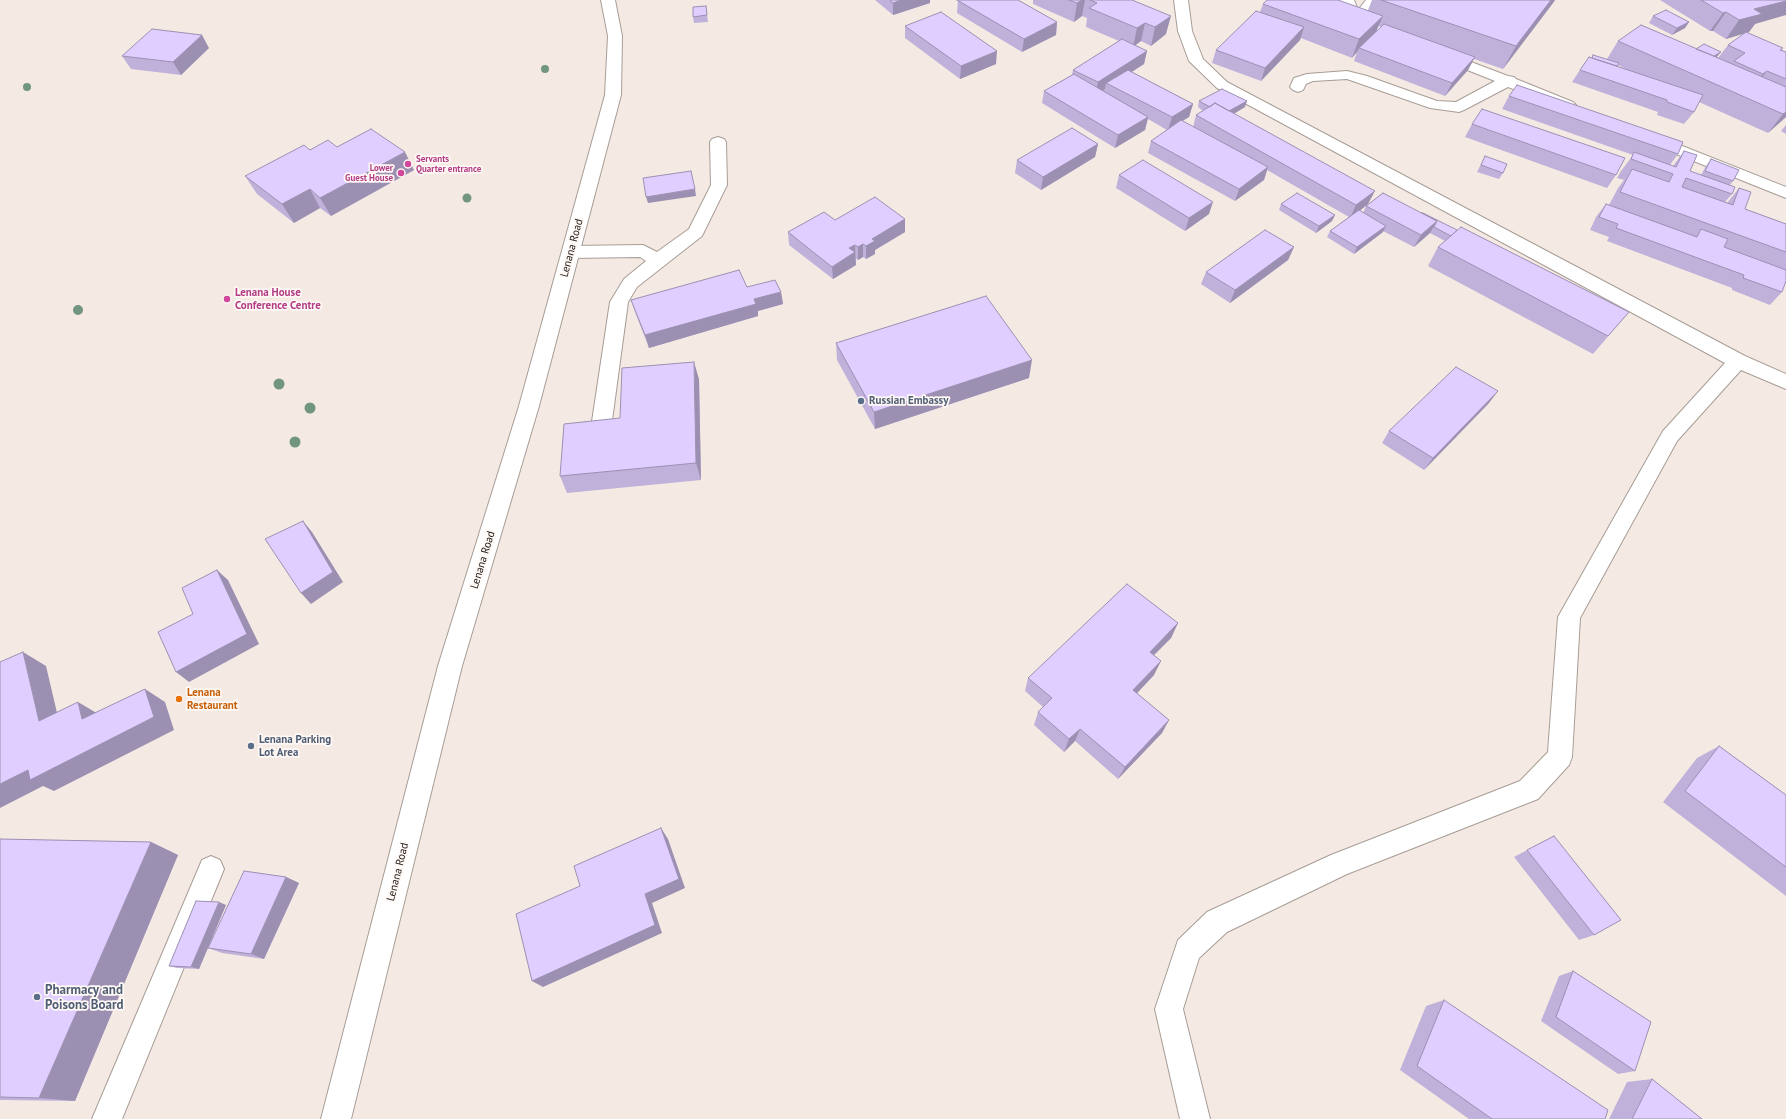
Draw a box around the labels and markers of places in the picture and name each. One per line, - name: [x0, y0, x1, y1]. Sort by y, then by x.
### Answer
- place label: Servants Quarter entrance: [416, 154, 481, 175]
- marker: Servants Quarter entrance: [403, 159, 413, 169]
- place label: Lower Guest House: [345, 163, 393, 184]
- marker: Lower Guest House: [396, 168, 406, 178]
- place label: Lenana House Conference Centre: [235, 286, 321, 312]
- marker: Lenana House Conference Centre: [222, 294, 232, 304]
- place label: Russian Embassy: [869, 394, 949, 408]
- marker: Russian Embassy: [856, 396, 866, 406]
- place label: Lenana Restaurant: [187, 686, 238, 712]
- marker: Lenana Restaurant: [174, 694, 184, 704]
- place label: Lenana Parking Lot Area: [259, 733, 331, 759]
- marker: Lenana Parking Lot Area: [246, 741, 256, 751]
- place label: Pharmacy and Poisons Board: [45, 982, 123, 1013]
- marker: Pharmacy and Poisons Board: [32, 992, 42, 1002]

